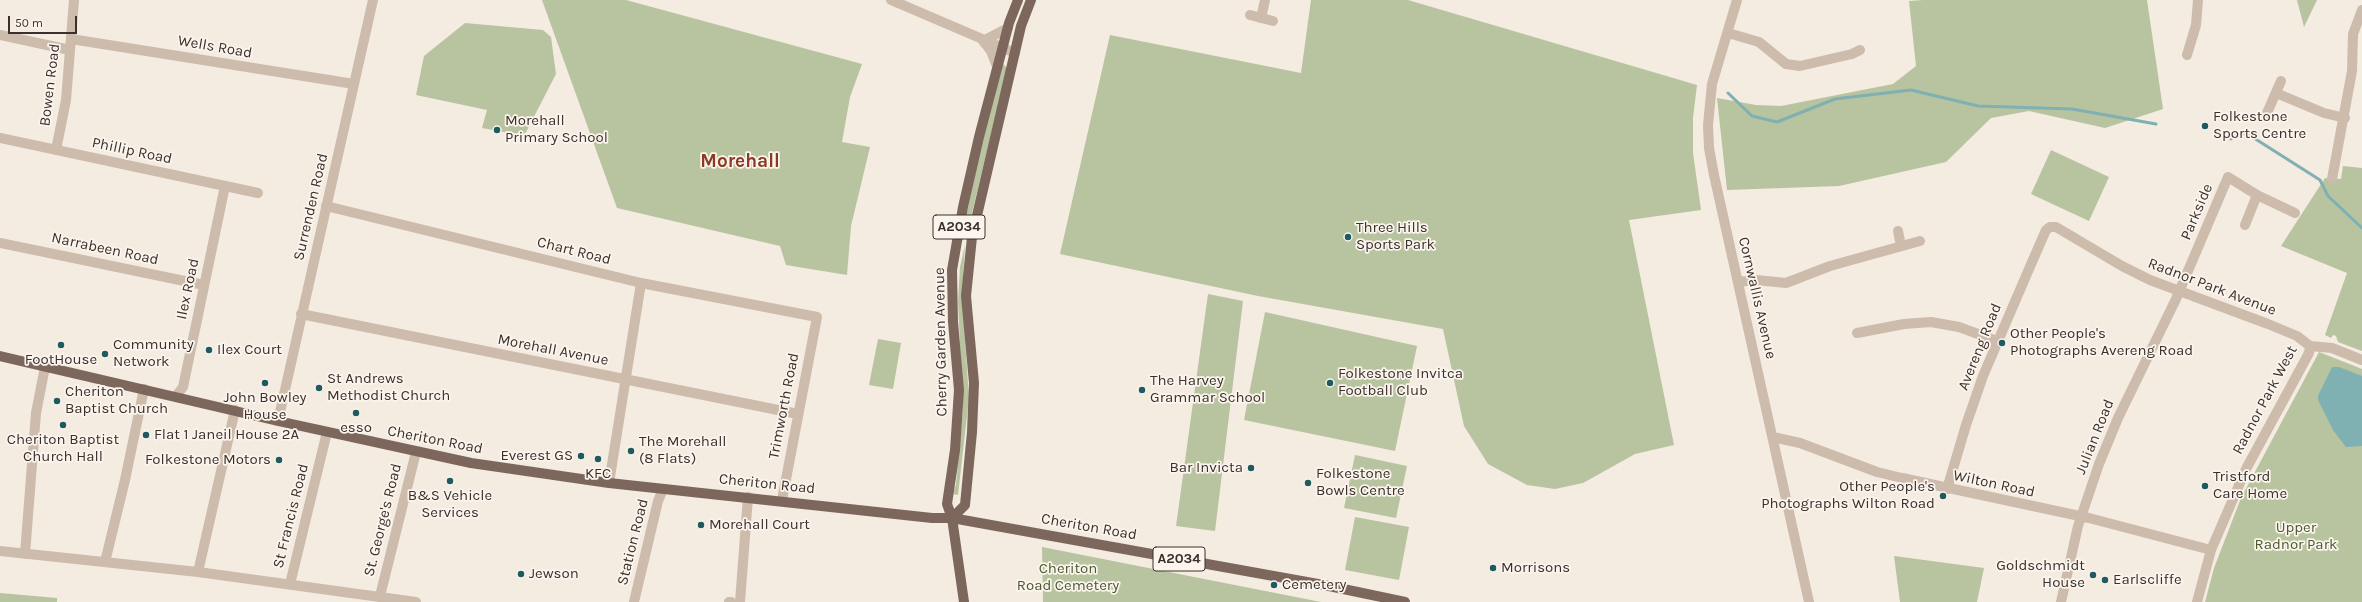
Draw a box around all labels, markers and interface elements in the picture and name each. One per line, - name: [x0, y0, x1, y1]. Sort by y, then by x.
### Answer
- scale bar: [10, 8, 79, 34]
- text: 50 m: [15, 16, 43, 30]
- street label: Wells Road: [177, 32, 253, 62]
- street label: Bowen Road: [36, 43, 64, 127]
- place label: Folkestone Sports Centre: [2213, 108, 2306, 143]
- place label: Morehall Primary School: [505, 112, 608, 147]
- marker: Folkestone Sports Centre: [2200, 121, 2210, 131]
- marker: Morehall Primary School: [492, 125, 502, 135]
- street label: Phillip Road: [90, 134, 174, 168]
- district label: Morehall: [700, 151, 780, 173]
- street label: Surrenden Road: [290, 152, 332, 262]
- street label: Parkside: [2177, 181, 2217, 243]
- road number: A2034: [933, 215, 985, 239]
- place label: Three Hills Sports Park: [1356, 219, 1435, 254]
- street label: Narrabeen Road: [50, 229, 160, 269]
- marker: Three Hills Sports Park: [1343, 232, 1353, 242]
- street label: Chart Road: [535, 233, 613, 269]
- street label: Cornwallis Avenue: [1734, 235, 1780, 361]
- street label: Radnor Park Avenue: [2145, 254, 2279, 320]
- street label: Ilex Road: [173, 257, 203, 321]
- street label: Cherry Garden Avenue: [931, 267, 951, 417]
- street label: Avereng Road: [1954, 301, 2006, 393]
- place label: Other People's Photographs Avereng Road: [2010, 325, 2193, 360]
- street label: Morehall Avenue: [496, 330, 610, 370]
- place label: Community Network: [113, 336, 194, 371]
- marker: Other People's Photographs Avereng Road: [1997, 338, 2007, 348]
- marker: FootHouse: [56, 340, 66, 350]
- place label: Ilex Court: [217, 341, 282, 359]
- street label: Radnor Park West: [2229, 342, 2301, 458]
- marker: Ilex Court: [204, 345, 214, 355]
- marker: Community Network: [100, 349, 110, 359]
- place label: FootHouse: [25, 351, 97, 369]
- street label: Trimworth Road: [765, 351, 803, 461]
- place label: Folkestone Invitca Football Club: [1338, 365, 1463, 400]
- place label: St Andrews Methodist Church: [327, 370, 450, 405]
- place label: The Harvey Grammar School: [1150, 372, 1265, 407]
- marker: John Bowley House: [260, 378, 270, 388]
- marker: Folkestone Invitca Football Club: [1325, 378, 1335, 388]
- place label: Cheriton Baptist Church: [65, 383, 168, 418]
- marker: St Andrews Methodist Church: [314, 383, 324, 393]
- marker: The Harvey Grammar School: [1137, 385, 1147, 395]
- place label: John Bowley House: [223, 389, 307, 424]
- marker: Cheriton Baptist Church: [52, 396, 62, 406]
- street label: Julian Road: [2072, 397, 2118, 477]
- marker: esso: [351, 408, 361, 418]
- place label: esso: [340, 419, 372, 437]
- marker: Cheriton Baptist Church Hall: [58, 420, 68, 430]
- street label: Cheriton Road: [386, 422, 484, 458]
- place label: Flat 1 Janeil House 2A: [154, 426, 299, 444]
- marker: Flat 1 Janeil House 2A: [141, 430, 151, 440]
- place label: Cheriton Baptist Church Hall: [7, 431, 119, 466]
- place label: The Morehall (8 Flats): [639, 433, 727, 468]
- marker: The Morehall (8 Flats): [626, 446, 636, 456]
- place label: Everest GS: [500, 447, 573, 465]
- place label: Folkestone Motors: [145, 451, 271, 469]
- marker: Everest GS: [576, 451, 586, 461]
- marker: KFC: [593, 454, 603, 464]
- marker: Folkestone Motors: [274, 455, 284, 465]
- place label: Bar Invicta: [1170, 459, 1243, 477]
- street label: St Francis Road: [269, 462, 313, 570]
- street label: St. George's Road: [360, 462, 406, 578]
- marker: Bar Invicta: [1246, 463, 1256, 473]
- place label: KFC: [585, 465, 611, 483]
- place label: Folkestone Bowls Centre: [1316, 465, 1405, 500]
- street label: Wilton Road: [1952, 467, 2036, 501]
- place label: Tristford Care Home: [2213, 468, 2287, 503]
- street label: Cheriton Road: [718, 470, 816, 498]
- marker: B&S Vehicle Services: [445, 476, 455, 486]
- marker: Folkestone Bowls Centre: [1303, 478, 1313, 488]
- place label: Other People's Photographs Wilton Road: [1761, 478, 1935, 513]
- marker: Tristford Care Home: [2200, 481, 2210, 491]
- place label: B&S Vehicle Services: [408, 487, 492, 522]
- marker: Other People's Photographs Wilton Road: [1938, 491, 1948, 501]
- street label: Station Road: [614, 497, 652, 587]
- street label: Cheriton Road: [1040, 510, 1138, 544]
- place label: Morehall Court: [709, 516, 810, 534]
- park label: Upper Radnor Park: [2254, 519, 2338, 554]
- marker: Morehall Court: [696, 520, 706, 530]
- road number: A2034: [1153, 547, 1205, 571]
- place label: Goldschmidt House: [1996, 557, 2085, 592]
- place label: Morrisons: [1501, 559, 1570, 577]
- park label: Cheriton Road Cemetery: [1017, 560, 1119, 595]
- marker: Morrisons: [1488, 563, 1498, 573]
- place label: Jewson: [529, 565, 579, 583]
- marker: Jewson: [516, 569, 526, 579]
- marker: Goldschmidt House: [2088, 570, 2098, 580]
- place label: Earlscliffe: [2113, 571, 2182, 589]
- marker: Earlscliffe: [2100, 575, 2110, 585]
- place label: Cemetery: [1282, 576, 1346, 594]
- marker: Cemetery: [1269, 580, 1279, 590]

